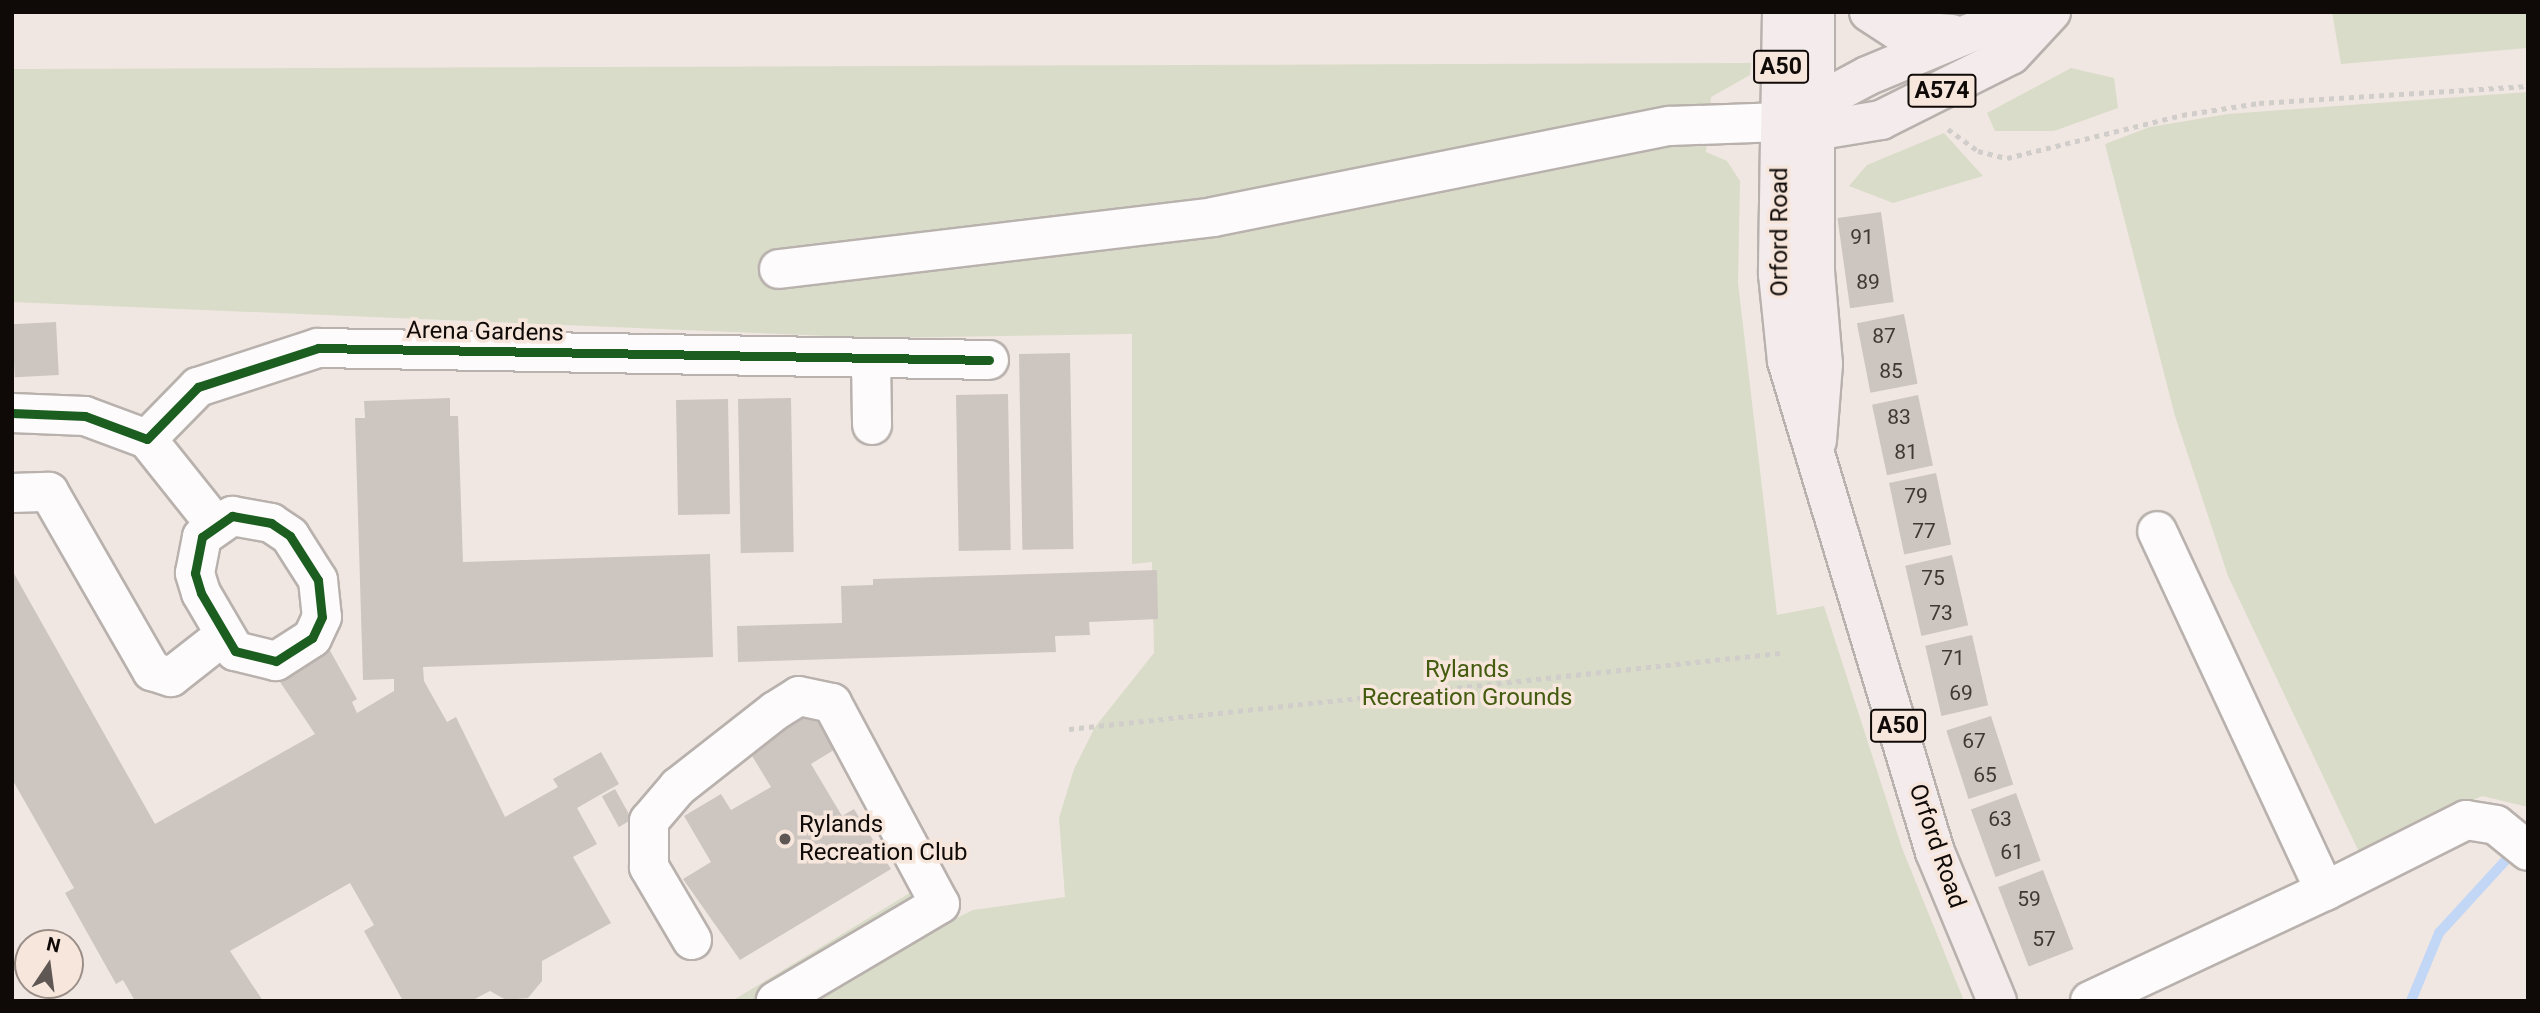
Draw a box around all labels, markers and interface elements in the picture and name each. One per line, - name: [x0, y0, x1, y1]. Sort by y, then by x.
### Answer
- road number: A50: [1753, 48, 1809, 86]
- road number: A574: [1907, 72, 1977, 110]
- street label: Orford Road: [1766, 167, 1794, 297]
- house number: 91: [1850, 224, 1874, 250]
- house number: 89: [1856, 269, 1880, 295]
- street label: Arena Gardens: [406, 316, 564, 348]
- house number: 87: [1872, 323, 1896, 349]
- house number: 85: [1879, 358, 1903, 384]
- house number: 83: [1887, 404, 1911, 430]
- house number: 81: [1894, 439, 1918, 465]
- house number: 79: [1904, 483, 1928, 509]
- house number: 77: [1912, 518, 1936, 544]
- house number: 75: [1921, 565, 1945, 591]
- house number: 73: [1929, 600, 1953, 626]
- house number: 71: [1941, 645, 1965, 671]
- park label: Rylands Recreation Grounds: [1362, 656, 1572, 712]
- house number: 69: [1949, 680, 1973, 706]
- road number: A50: [1870, 706, 1926, 746]
- house number: 67: [1962, 728, 1986, 754]
- house number: 65: [1973, 762, 1997, 788]
- street label: Orford Road: [1902, 780, 1972, 912]
- house number: 63: [1988, 806, 2012, 832]
- place label: Rylands Recreation Club: [799, 811, 968, 867]
- marker: Rylands Recreation Club: [777, 831, 793, 847]
- house number: 61: [2000, 839, 2024, 865]
- house number: 59: [2017, 886, 2041, 912]
- house number: 57: [2032, 926, 2056, 952]
- north arrow: [14, 929, 84, 999]
- text: N: [44, 932, 63, 958]

